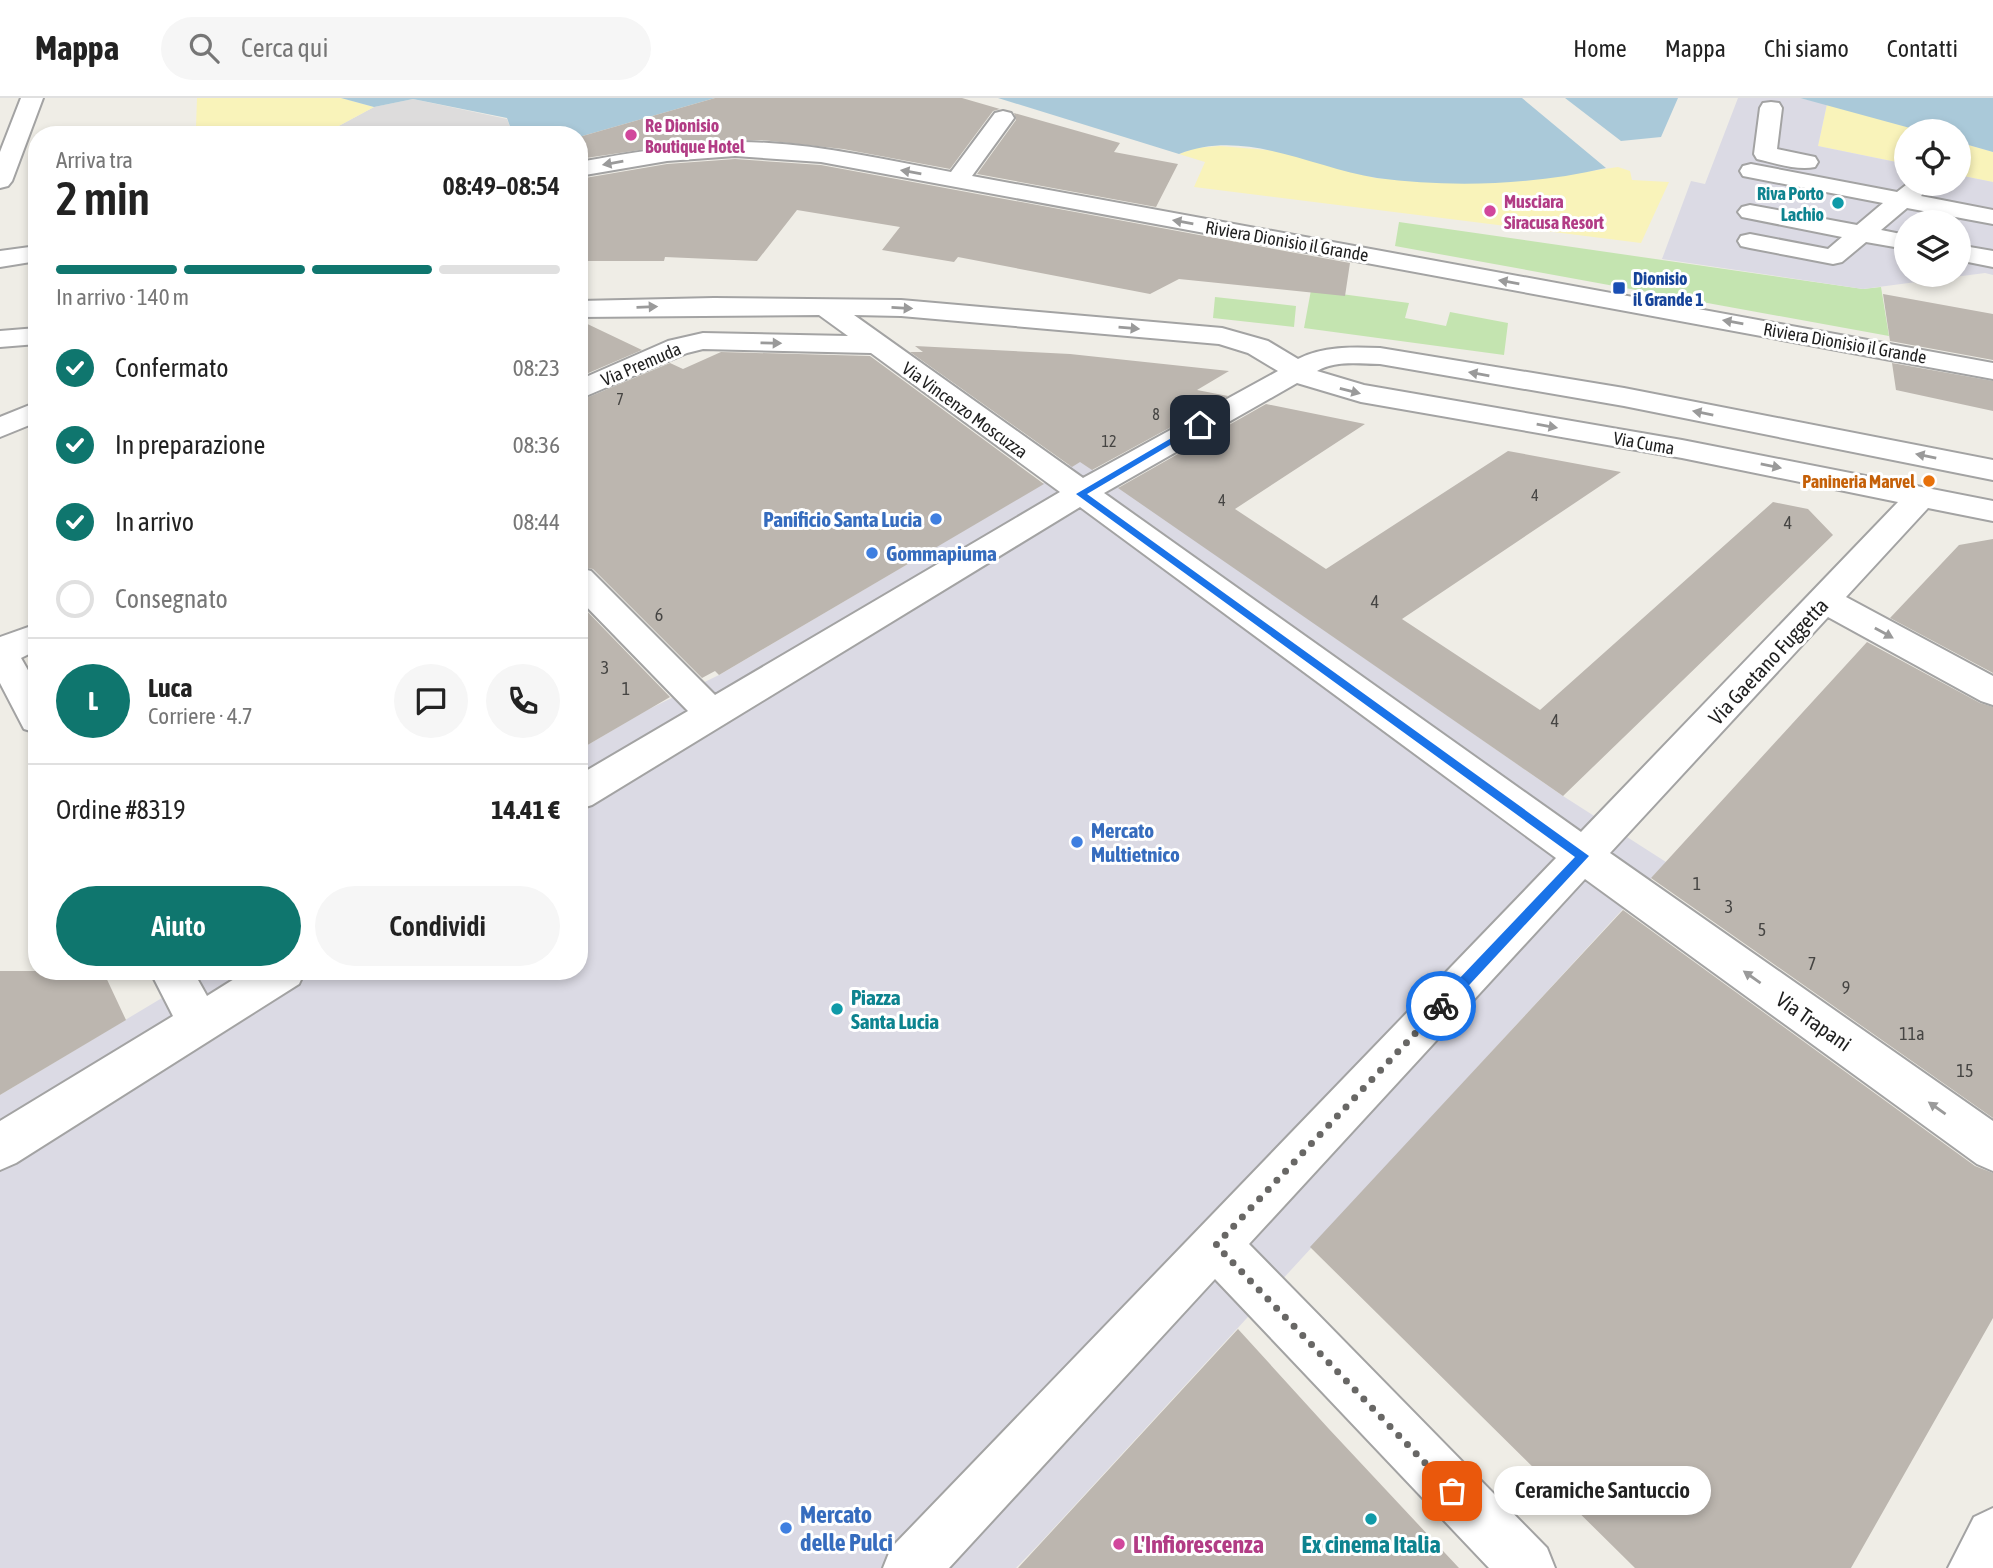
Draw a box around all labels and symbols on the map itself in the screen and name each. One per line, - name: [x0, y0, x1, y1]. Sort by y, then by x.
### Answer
- place label: Re Dionisio Boutique Hotel: [645, 115, 745, 157]
- marker: Re Dionisio Boutique Hotel: [623, 127, 639, 143]
- one-way arrow: [602, 158, 624, 169]
- one-way arrow: [900, 166, 922, 177]
- place label: Riva Porto Lachio: [1757, 183, 1824, 225]
- place label: Musciara Siracusa Resort: [1504, 191, 1605, 233]
- marker: Riva Porto Lachio: [1830, 195, 1846, 211]
- marker: Musciara Siracusa Resort: [1482, 203, 1498, 219]
- street label: Riviera Dionisio il Grande: [1204, 216, 1370, 266]
- one-way arrow: [1172, 217, 1194, 228]
- place label: Dionisio il Grande 1: [1633, 268, 1704, 310]
- one-way arrow: [1498, 276, 1520, 287]
- marker: Dionisio il Grande 1: [1611, 280, 1627, 296]
- one-way arrow: [636, 302, 658, 313]
- one-way arrow: [891, 303, 913, 314]
- one-way arrow: [1722, 316, 1744, 327]
- street label: Riviera Dionisio il Grande: [1762, 318, 1928, 368]
- one-way arrow: [1118, 322, 1140, 333]
- one-way arrow: [760, 337, 782, 348]
- street label: Via Premuda: [598, 338, 684, 390]
- street label: Via Vincenzo Moscuzza: [898, 357, 1032, 463]
- one-way arrow: [1468, 368, 1490, 379]
- one-way arrow: [1340, 386, 1361, 396]
- house number: 7: [616, 390, 624, 408]
- pin: [1170, 395, 1230, 455]
- house number: 8: [1152, 405, 1160, 423]
- one-way arrow: [1692, 407, 1714, 418]
- one-way arrow: [1536, 421, 1558, 432]
- street label: Via Cuma: [1612, 427, 1676, 459]
- house number: 12: [1101, 432, 1117, 450]
- one-way arrow: [1915, 450, 1937, 461]
- one-way arrow: [1760, 461, 1782, 472]
- place label: Panineria Marvel: [1802, 471, 1915, 492]
- marker: Panineria Marvel: [1921, 473, 1937, 489]
- house number: 4: [1531, 486, 1539, 504]
- house number: 4: [1218, 491, 1226, 509]
- place label: Panificio Santa Lucia: [763, 507, 922, 531]
- marker: Panificio Santa Lucia: [928, 511, 944, 527]
- house number: 4: [1784, 512, 1792, 533]
- place label: Gommapiuma: [886, 541, 997, 565]
- marker: Gommapiuma: [864, 545, 880, 561]
- house number: 4: [1371, 591, 1379, 612]
- street label: Via Gaetano Fuggetta: [1703, 593, 1833, 729]
- house number: 6: [655, 604, 663, 625]
- one-way arrow: [1875, 627, 1894, 639]
- house number: 3: [601, 657, 609, 678]
- house number: 1: [622, 678, 630, 699]
- house number: 4: [1551, 710, 1559, 731]
- place label: Mercato Multietnico: [1091, 818, 1180, 866]
- marker: Mercato Multietnico: [1069, 834, 1085, 850]
- house number: 1: [1693, 873, 1701, 894]
- house number: 3: [1725, 896, 1733, 917]
- house number: 5: [1758, 919, 1766, 940]
- house number: 7: [1808, 953, 1816, 974]
- one-way arrow: [1743, 970, 1761, 984]
- courier: [1406, 971, 1476, 1041]
- house number: 9: [1842, 977, 1850, 998]
- place label: Piazza Santa Lucia: [851, 985, 939, 1033]
- street label: Via Trapani: [1772, 987, 1856, 1055]
- marker: Piazza Santa Lucia: [829, 1001, 845, 1017]
- house number: 11a: [1899, 1023, 1925, 1044]
- house number: 15: [1957, 1060, 1973, 1081]
- one-way arrow: [1928, 1101, 1946, 1115]
- pin: [1422, 1461, 1482, 1521]
- callout: Ceramiche Santuccio: [1494, 1466, 1711, 1516]
- place label: Mercato delle Pulci: [800, 1501, 893, 1556]
- marker: Ex cinema Italia: [1363, 1511, 1379, 1527]
- marker: Mercato delle Pulci: [778, 1520, 794, 1536]
- place label: L'Infiorescenza: [1133, 1531, 1264, 1558]
- place label: Ex cinema Italia: [1301, 1531, 1441, 1558]
- marker: L'Infiorescenza: [1111, 1536, 1127, 1552]

